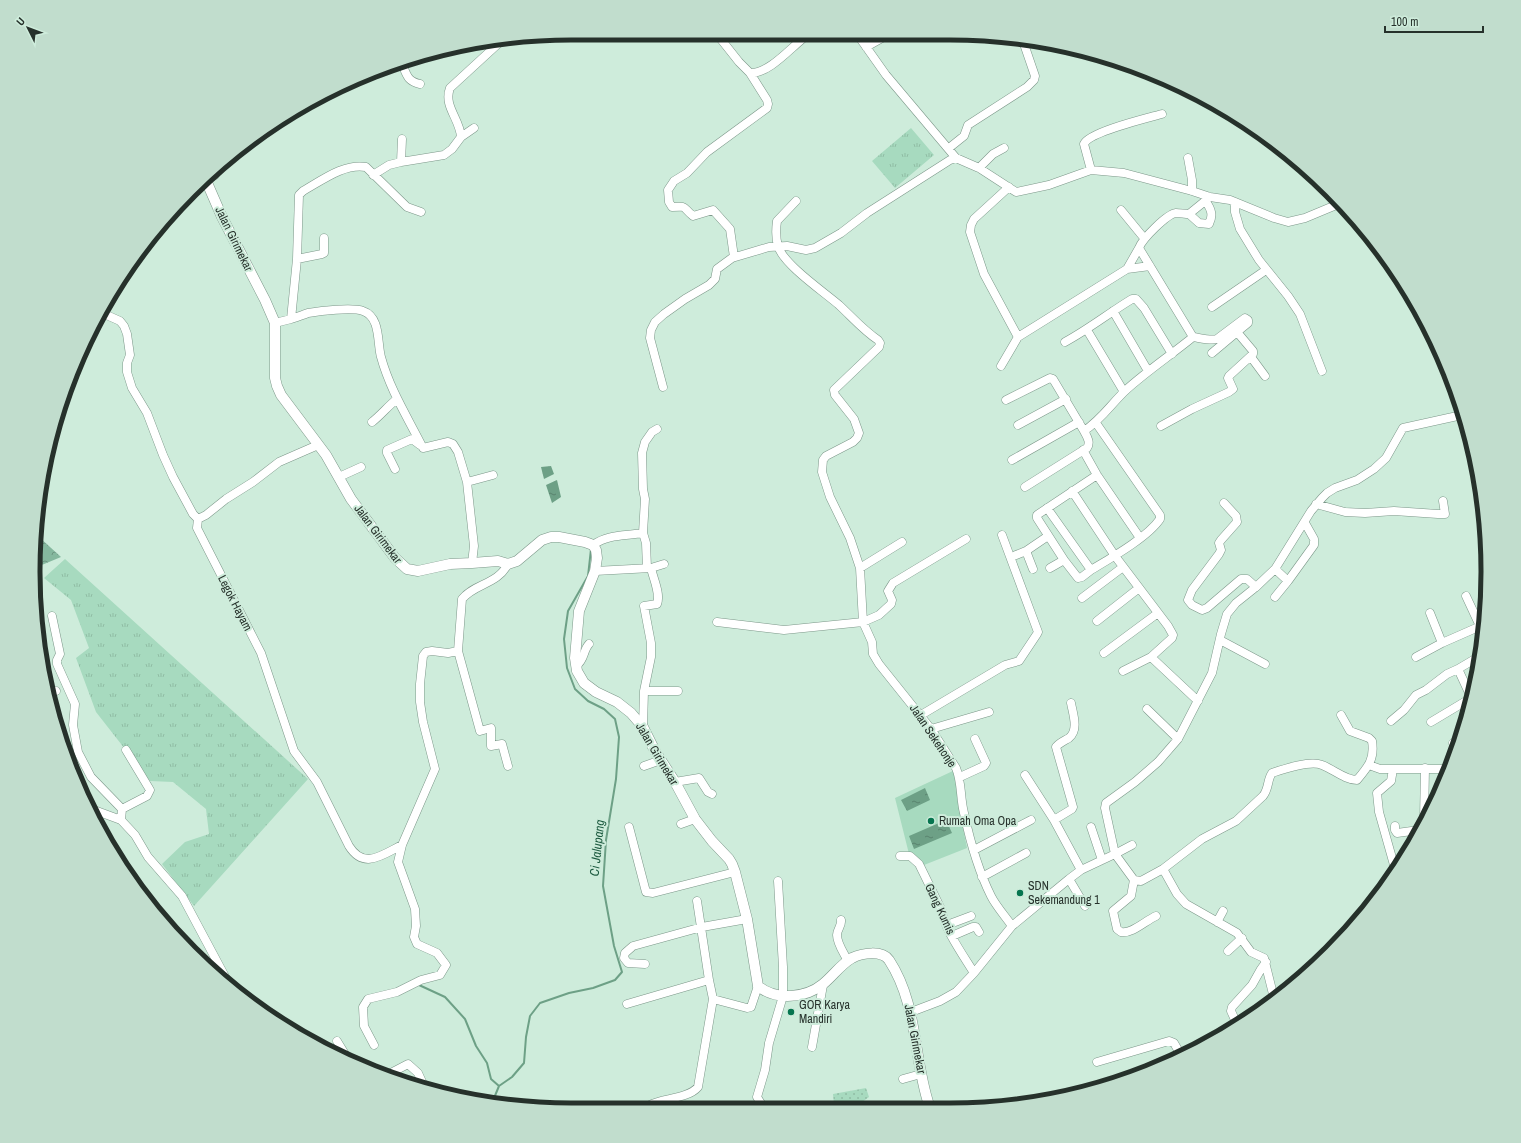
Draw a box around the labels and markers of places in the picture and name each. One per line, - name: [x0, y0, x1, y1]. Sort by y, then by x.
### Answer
- place label: Rumah Oma Opa: [939, 813, 1017, 829]
- marker: Rumah Oma Opa: [926, 816, 936, 826]
- place label: SDN Sekemandung 1: [1028, 878, 1100, 908]
- marker: SDN Sekemandung 1: [1015, 888, 1025, 898]
- place label: GOR Karya Mandiri: [799, 997, 850, 1027]
- marker: GOR Karya Mandiri: [786, 1007, 796, 1017]

